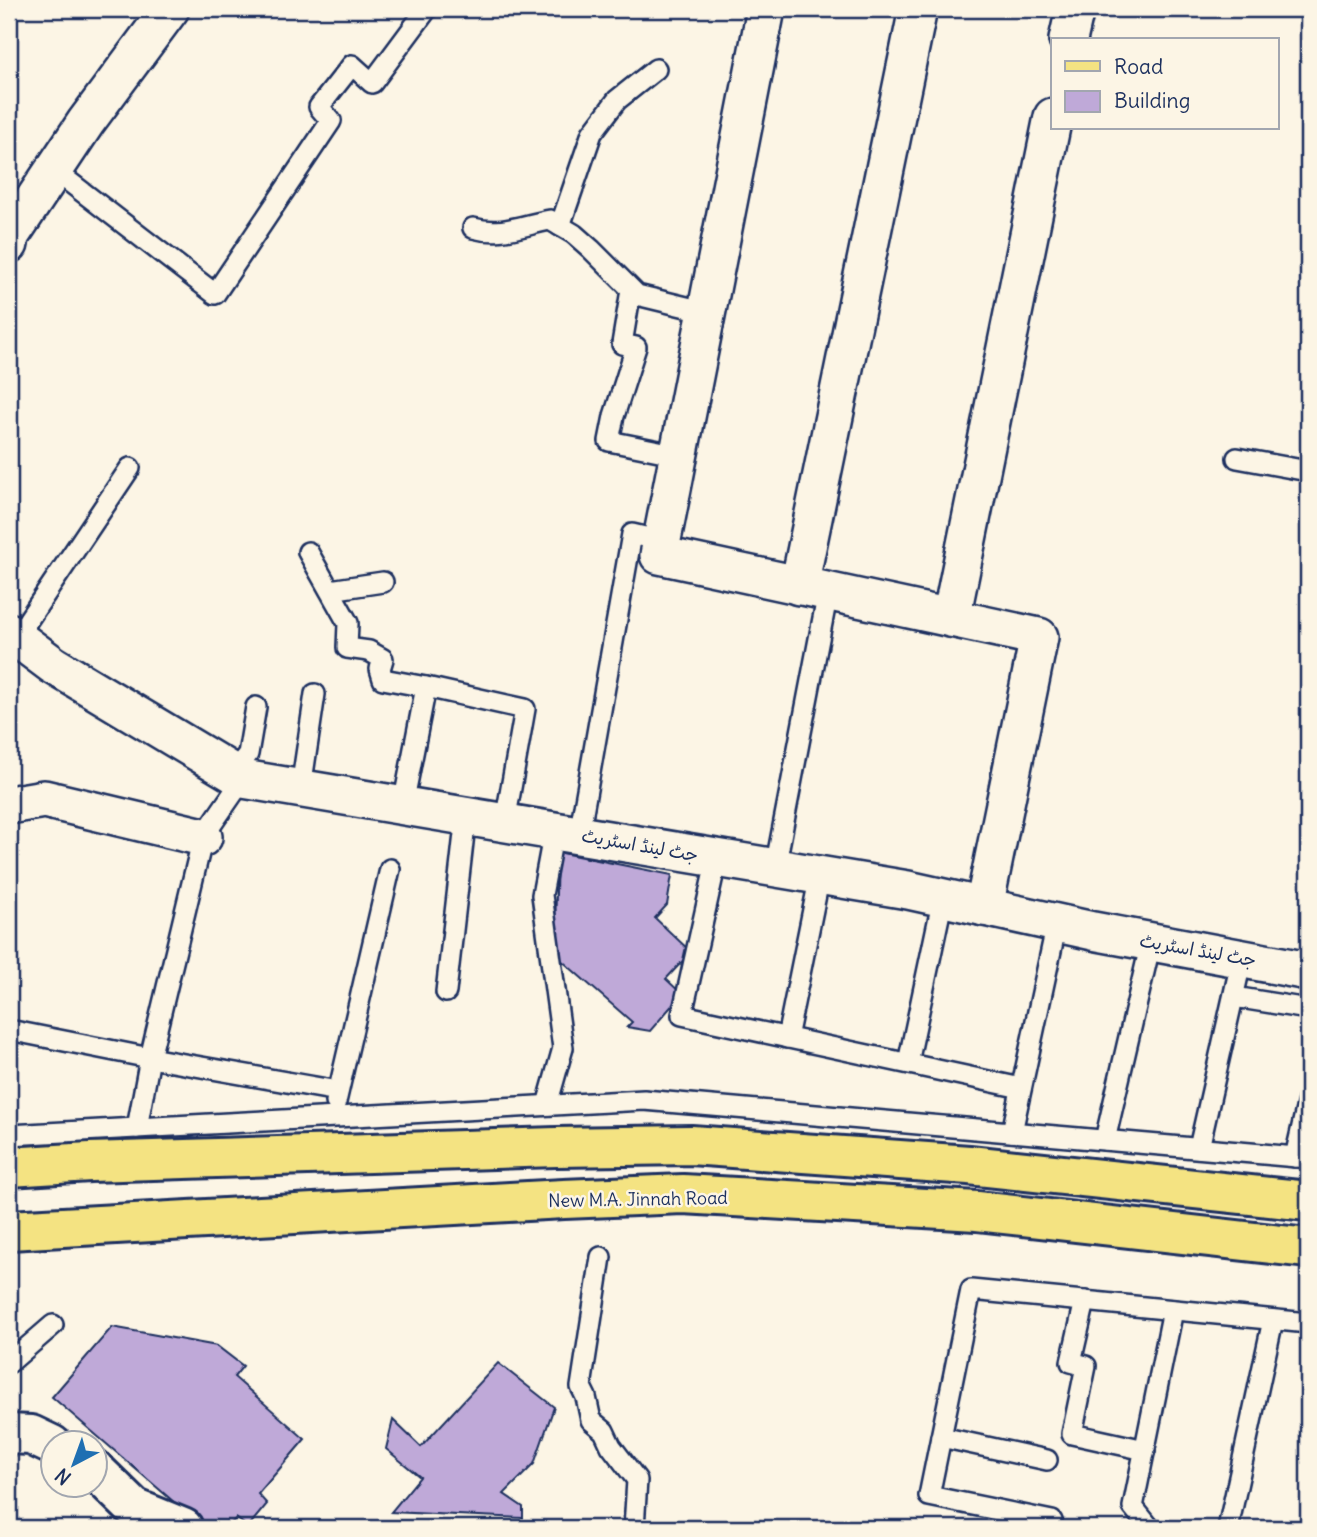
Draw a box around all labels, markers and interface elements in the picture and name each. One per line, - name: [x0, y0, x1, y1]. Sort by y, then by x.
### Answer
- legend: [1051, 38, 1278, 130]
- text: Road: [1114, 53, 1163, 80]
- text: Building: [1114, 87, 1190, 114]
- street label: جٹ لینڈ اسٹریٹ: [580, 823, 700, 867]
- street label: جٹ لینڈ اسٹریٹ: [1138, 928, 1258, 972]
- street label: New M.A. Jinnah Road: [548, 1186, 728, 1212]
- north arrow: [38, 1428, 108, 1498]
- text: N: [50, 1463, 76, 1490]

